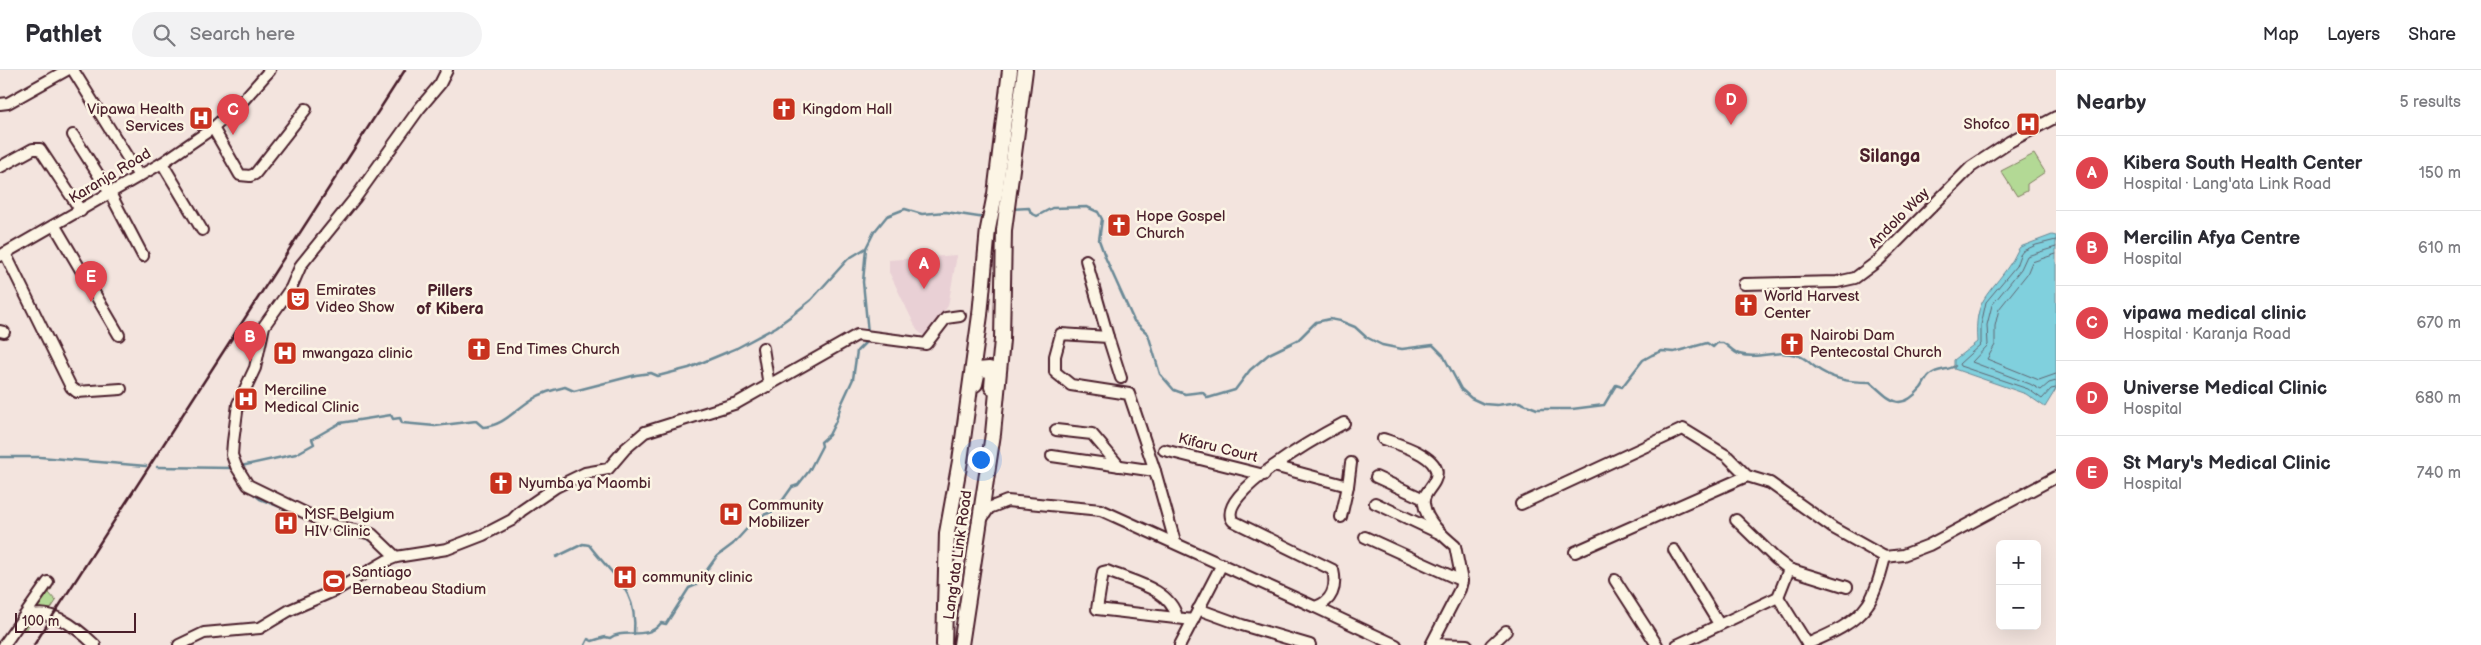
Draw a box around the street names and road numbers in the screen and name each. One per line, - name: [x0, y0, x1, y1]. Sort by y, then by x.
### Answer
- street label: Karanja Road: [65, 144, 155, 208]
- street label: Andolo Way: [1865, 184, 1933, 252]
- street label: Kifaru Court: [1176, 429, 1260, 467]
- street label: Lang'ata Link Road: [940, 489, 976, 621]

